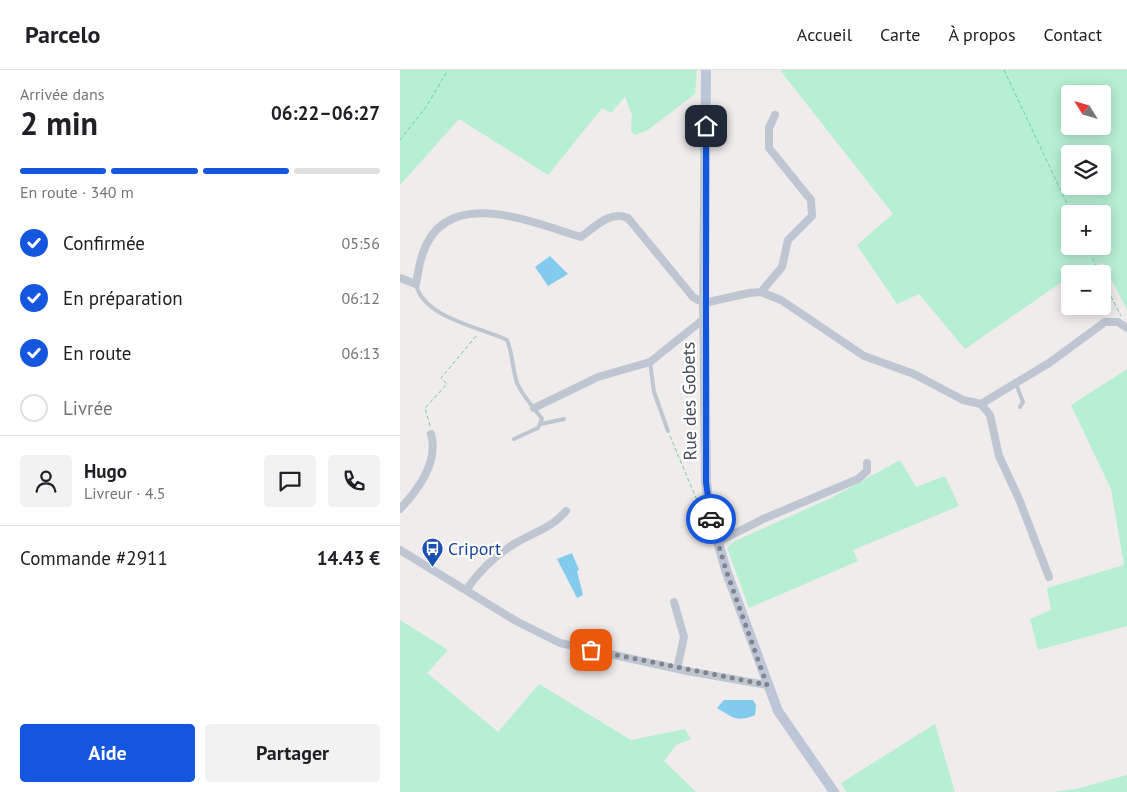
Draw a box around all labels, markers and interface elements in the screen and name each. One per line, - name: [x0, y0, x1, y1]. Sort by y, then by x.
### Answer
- text: Parcelo: [25, 19, 100, 50]
- text: Accueil: [797, 23, 852, 46]
- text: Carte: [880, 23, 921, 46]
- text: À propos: [949, 23, 1016, 46]
- text: Contact: [1044, 23, 1102, 46]
- text: Arrivée dans: [20, 84, 104, 104]
- north arrow: [1061, 85, 1111, 135]
- map controls: [1061, 85, 1111, 315]
- text: 06:22–06:27: [271, 101, 380, 125]
- text: 2 min: [20, 102, 98, 144]
- pin: [685, 105, 727, 147]
- icon: home: [692, 112, 720, 140]
- button: layers: [1061, 145, 1111, 195]
- text: En route · 340 m: [20, 182, 134, 202]
- button: +: [1061, 205, 1111, 255]
- icon: check: [20, 229, 48, 257]
- text: Confirmée: [63, 231, 145, 255]
- text: 05:56: [342, 233, 380, 253]
- button: −: [1061, 265, 1111, 315]
- icon: check: [20, 284, 48, 312]
- text: En préparation: [63, 286, 183, 310]
- text: 06:12: [342, 288, 380, 308]
- icon: check: [20, 339, 48, 367]
- text: En route: [63, 341, 131, 365]
- street label: Rue des Gobets: [676, 342, 702, 460]
- text: 06:13: [342, 343, 380, 363]
- text: Livrée: [63, 396, 113, 420]
- button: person: [20, 455, 72, 507]
- button: chat: [264, 455, 316, 507]
- button: phone: [328, 455, 380, 507]
- text: Hugo: [84, 459, 127, 483]
- text: Livreur · 4.5: [84, 483, 166, 503]
- courier: [686, 494, 736, 544]
- icon: car: [697, 505, 725, 533]
- bus stop icon: Criport: [420, 536, 444, 567]
- place label: Criport: [448, 537, 501, 560]
- text: Commande #2911: [20, 546, 168, 570]
- text: 14.43 €: [317, 546, 380, 570]
- pin: [570, 629, 612, 671]
- icon: bag: [577, 636, 605, 664]
- button: Aide: [20, 724, 195, 782]
- button: Partager: [205, 724, 380, 782]

